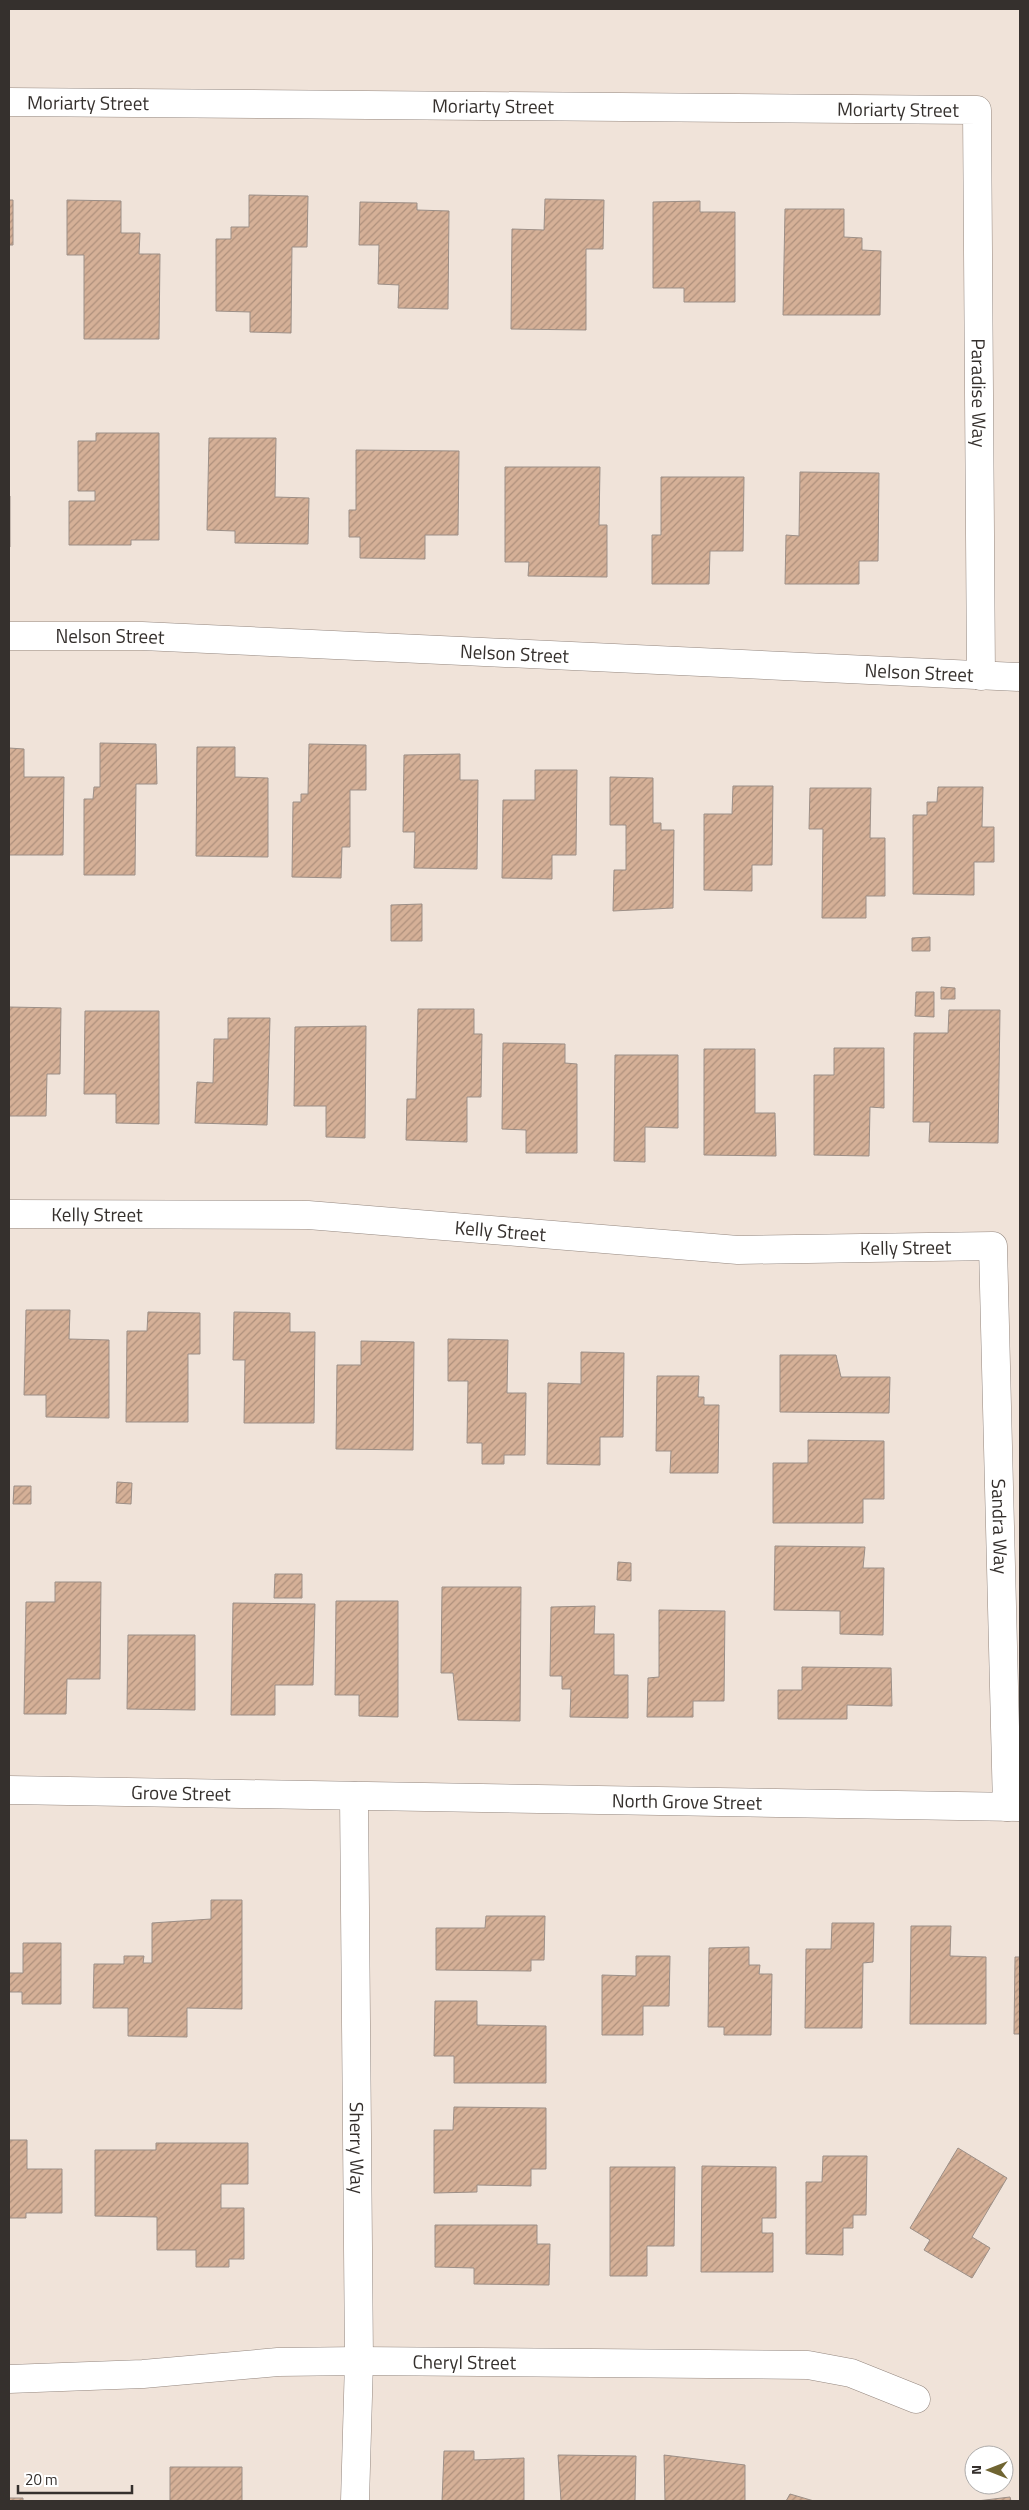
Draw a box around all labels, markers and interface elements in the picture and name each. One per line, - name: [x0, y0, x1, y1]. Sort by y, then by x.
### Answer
- street label: Moriarty Street: [27, 87, 149, 117]
- street label: Moriarty Street: [432, 90, 554, 121]
- street label: Moriarty Street: [837, 94, 959, 124]
- street label: Paradise Way: [965, 338, 994, 448]
- street label: Nelson Street: [55, 621, 166, 651]
- street label: Nelson Street: [459, 636, 570, 670]
- street label: Nelson Street: [864, 655, 975, 689]
- street label: Kelly Street: [51, 1199, 143, 1228]
- street label: Kelly Street: [454, 1212, 547, 1248]
- street label: Kelly Street: [860, 1232, 952, 1262]
- street label: Sandra Way: [985, 1478, 1016, 1575]
- street label: Grove Street: [131, 1777, 231, 1808]
- street label: North Grove Street: [612, 1785, 763, 1817]
- street label: Sherry Way: [343, 2102, 373, 2194]
- street label: Cheryl Street: [412, 2346, 517, 2376]
- north arrow: [964, 2445, 1014, 2495]
- scale bar: [18, 2462, 131, 2494]
- text: N: [965, 2465, 986, 2475]
- text: 20 m: [25, 2468, 58, 2491]

